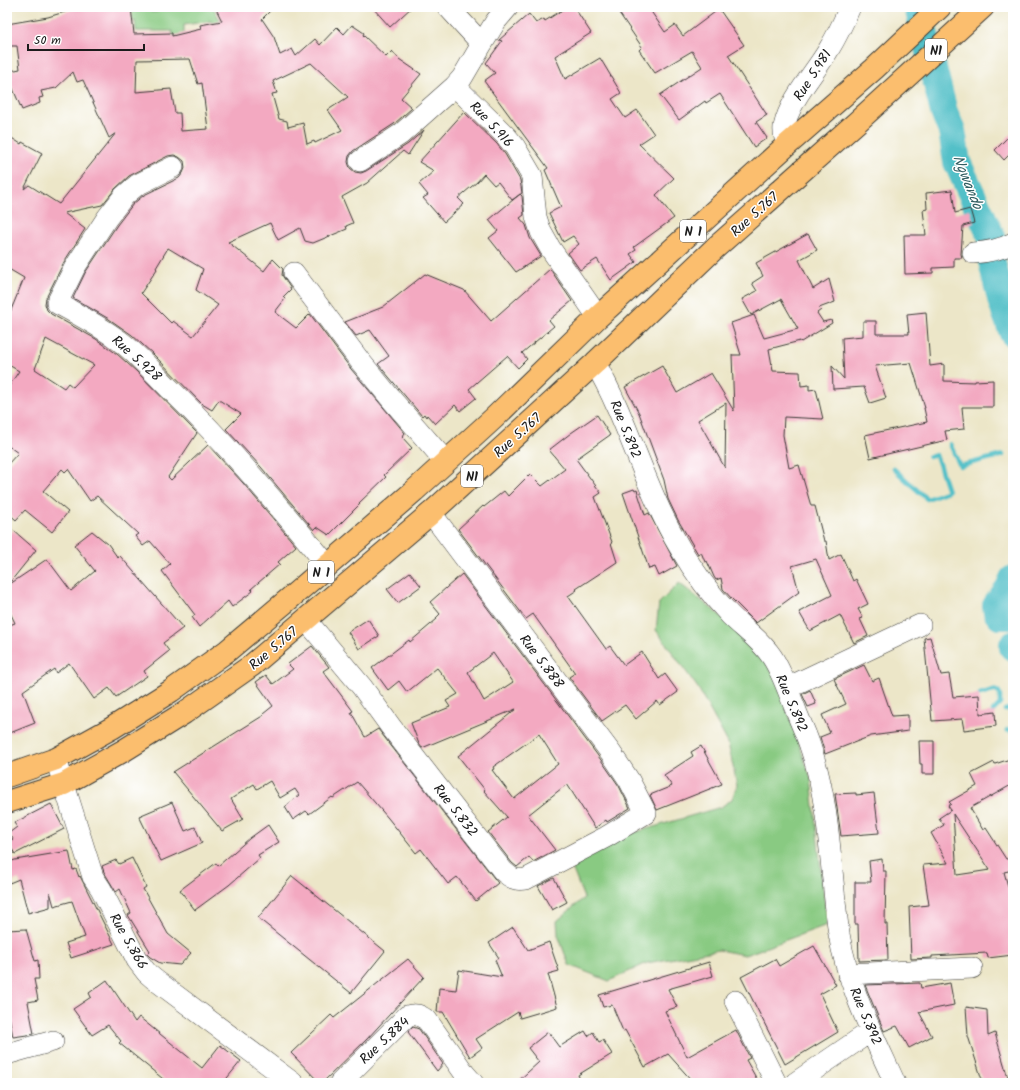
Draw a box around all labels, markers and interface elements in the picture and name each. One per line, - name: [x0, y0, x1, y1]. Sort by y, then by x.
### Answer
- scale bar: [28, 26, 144, 52]
- text: 50 m: [34, 31, 61, 50]
- road number: N1: [925, 39, 947, 61]
- street label: Rue 5.981: [788, 46, 838, 106]
- street label: Rue 5.916: [464, 96, 519, 153]
- water label: Ngwando: [945, 152, 989, 214]
- street label: Rue 5.767: [726, 187, 784, 242]
- road number: N 1: [680, 220, 706, 242]
- street label: Rue 5.928: [106, 330, 167, 388]
- street label: Rue 5.892: [603, 397, 647, 462]
- street label: Rue 5.767: [489, 408, 547, 463]
- road number: N1: [461, 465, 483, 487]
- road number: N 1: [308, 561, 334, 583]
- street label: Rue 5.767: [244, 621, 303, 676]
- street label: Rue 5.888: [513, 630, 569, 694]
- street label: Rue 5.892: [769, 671, 813, 736]
- street label: Rue 5.832: [427, 779, 483, 842]
- street label: Rue 5.866: [103, 909, 153, 974]
- street label: Rue 5.892: [843, 984, 887, 1049]
- street label: Rue 5.884: [354, 1011, 415, 1070]

